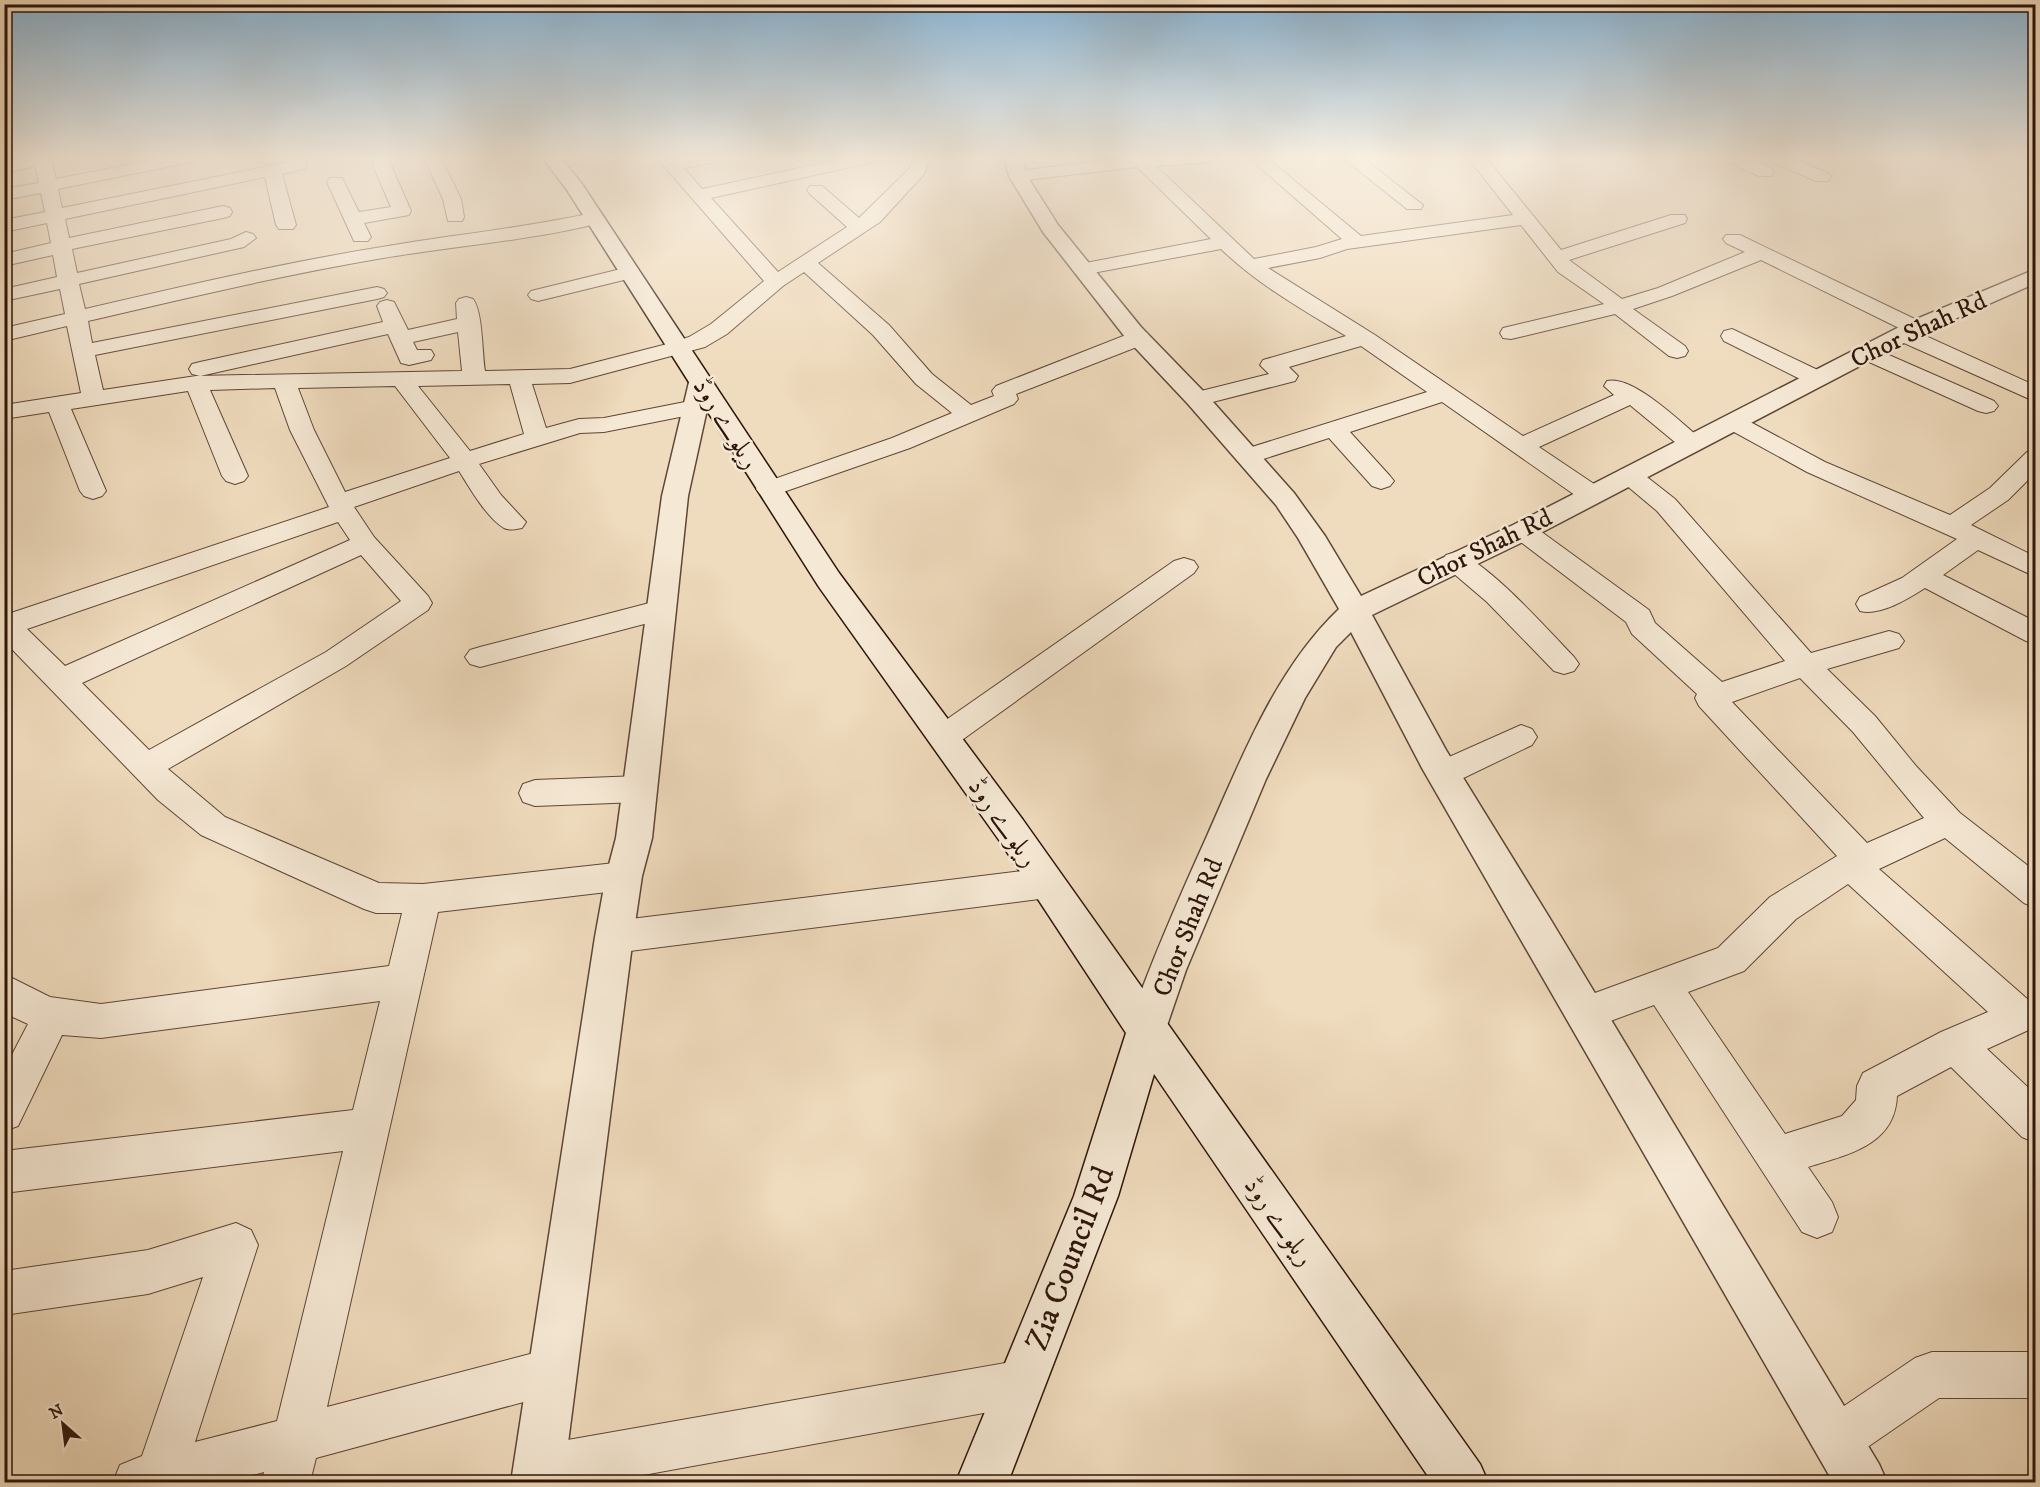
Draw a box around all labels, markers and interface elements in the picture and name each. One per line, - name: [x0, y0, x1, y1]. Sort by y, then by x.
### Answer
- street label: Chor Shah Rd: [1845, 284, 1992, 376]
- street label: ریلوے روڈ: [685, 372, 767, 476]
- street label: Chor Shah Rd: [1412, 501, 1558, 595]
- street label: ریلوے روڈ: [960, 772, 1045, 874]
- street label: Chor Shah Rd: [1146, 853, 1231, 1002]
- street label: Zia Council Rd: [1017, 1161, 1124, 1356]
- street label: ریلوے روڈ: [1236, 1171, 1321, 1273]
- north arrow: [33, 1394, 93, 1454]
- text: N: [46, 1400, 67, 1424]

